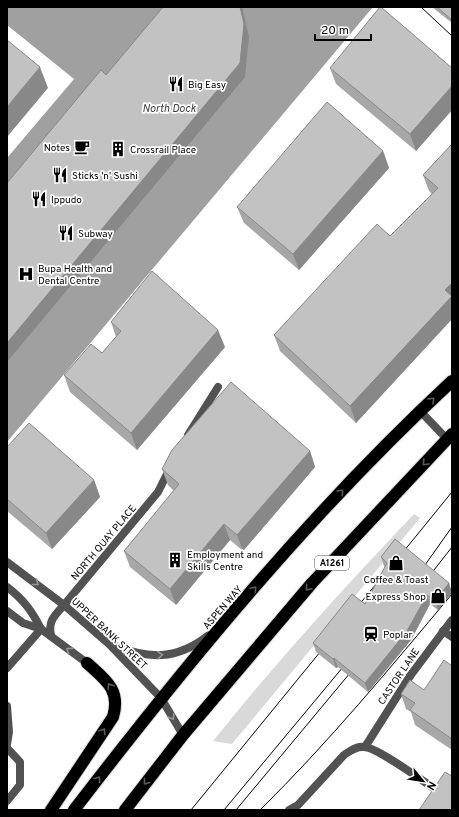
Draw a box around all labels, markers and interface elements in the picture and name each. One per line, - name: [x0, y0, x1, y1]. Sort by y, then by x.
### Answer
- scale bar: [315, 16, 371, 42]
- text: 20 m: [321, 23, 349, 39]
- restaurant icon: Big Easy: [167, 75, 185, 93]
- place label: Big Easy: [188, 79, 226, 92]
- water label: North Dock: [142, 102, 196, 116]
- cafe icon: Notes: [73, 138, 91, 156]
- building icon: Crossrail Place: [109, 140, 127, 158]
- place label: Notes: [44, 142, 70, 155]
- place label: Crossrail Place: [130, 144, 196, 157]
- restaurant icon: Sticks 'n' Sushi: [51, 166, 69, 184]
- place label: Sticks 'n' Sushi: [72, 170, 138, 183]
- restaurant icon: Ippudo: [30, 190, 48, 208]
- place label: Ippudo: [51, 194, 82, 207]
- restaurant icon: Subway: [57, 224, 75, 242]
- place label: Subway: [78, 228, 113, 241]
- place label: Bupa Health and Dental Centre: [38, 263, 112, 288]
- hospital icon: Bupa Health and Dental Centre: [17, 265, 35, 283]
- one-way arrow: [427, 397, 435, 405]
- one-way arrow: [423, 458, 430, 465]
- one-way arrow: [336, 489, 344, 497]
- street label: NORTH QUAY PLACE: [69, 503, 140, 583]
- place label: Employment and Skills Centre: [187, 549, 263, 574]
- building icon: Employment and Skills Centre: [166, 551, 184, 569]
- shop icon: Coffee & Toast: [387, 554, 405, 572]
- road number: A1261: [315, 556, 349, 570]
- place label: Coffee & Toast: [363, 574, 429, 587]
- one-way arrow: [31, 578, 38, 585]
- street label: ASPEN WAY: [200, 583, 246, 633]
- one-way arrow: [305, 584, 312, 591]
- one-way arrow: [249, 586, 256, 593]
- shop icon: Express Shop: [429, 587, 447, 605]
- place label: Express Shop: [366, 591, 426, 604]
- street label: UPPER BANK STREET: [68, 596, 150, 673]
- station icon: Poplar: [362, 625, 380, 643]
- place label: Poplar: [383, 629, 413, 642]
- street label: CASTOR LANE: [375, 646, 423, 708]
- one-way arrow: [67, 648, 74, 655]
- one-way arrow: [157, 651, 163, 660]
- one-way arrow: [107, 684, 114, 691]
- one-way arrow: [167, 713, 174, 720]
- one-way arrow: [99, 728, 106, 735]
- north arrow: [403, 761, 443, 801]
- one-way arrow: [93, 776, 101, 783]
- one-way arrow: [144, 777, 151, 784]
- text: N: [423, 779, 439, 792]

